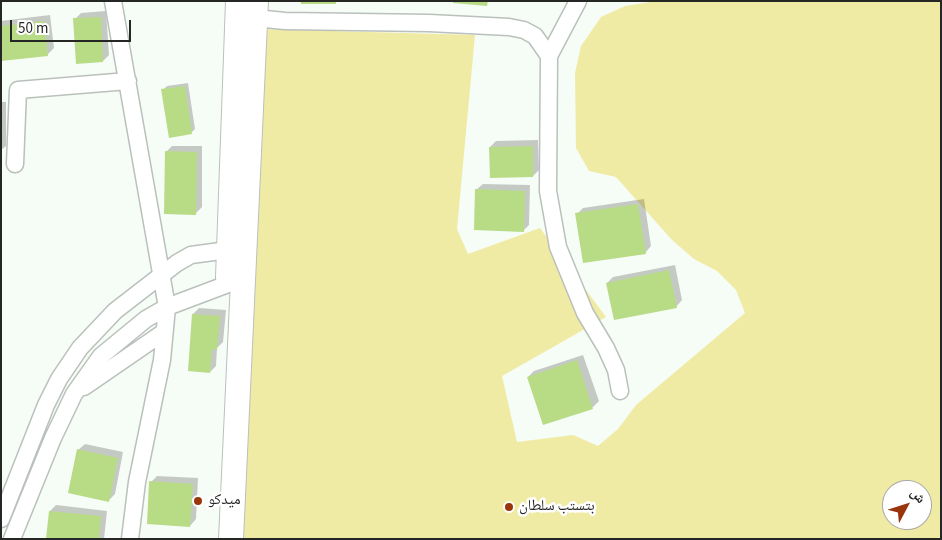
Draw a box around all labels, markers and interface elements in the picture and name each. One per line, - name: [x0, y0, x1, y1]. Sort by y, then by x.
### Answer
- scale bar: [12, 10, 134, 42]
- text: 50 m: [18, 18, 48, 39]
- north arrow: [882, 480, 932, 530]
- text: ش: [905, 484, 930, 508]
- place label: ميدكو: [208, 492, 241, 510]
- marker: ميدكو: [192, 495, 204, 507]
- place label: بتستب سلطان: [519, 498, 595, 516]
- marker: بتستب سلطان: [503, 501, 515, 513]

